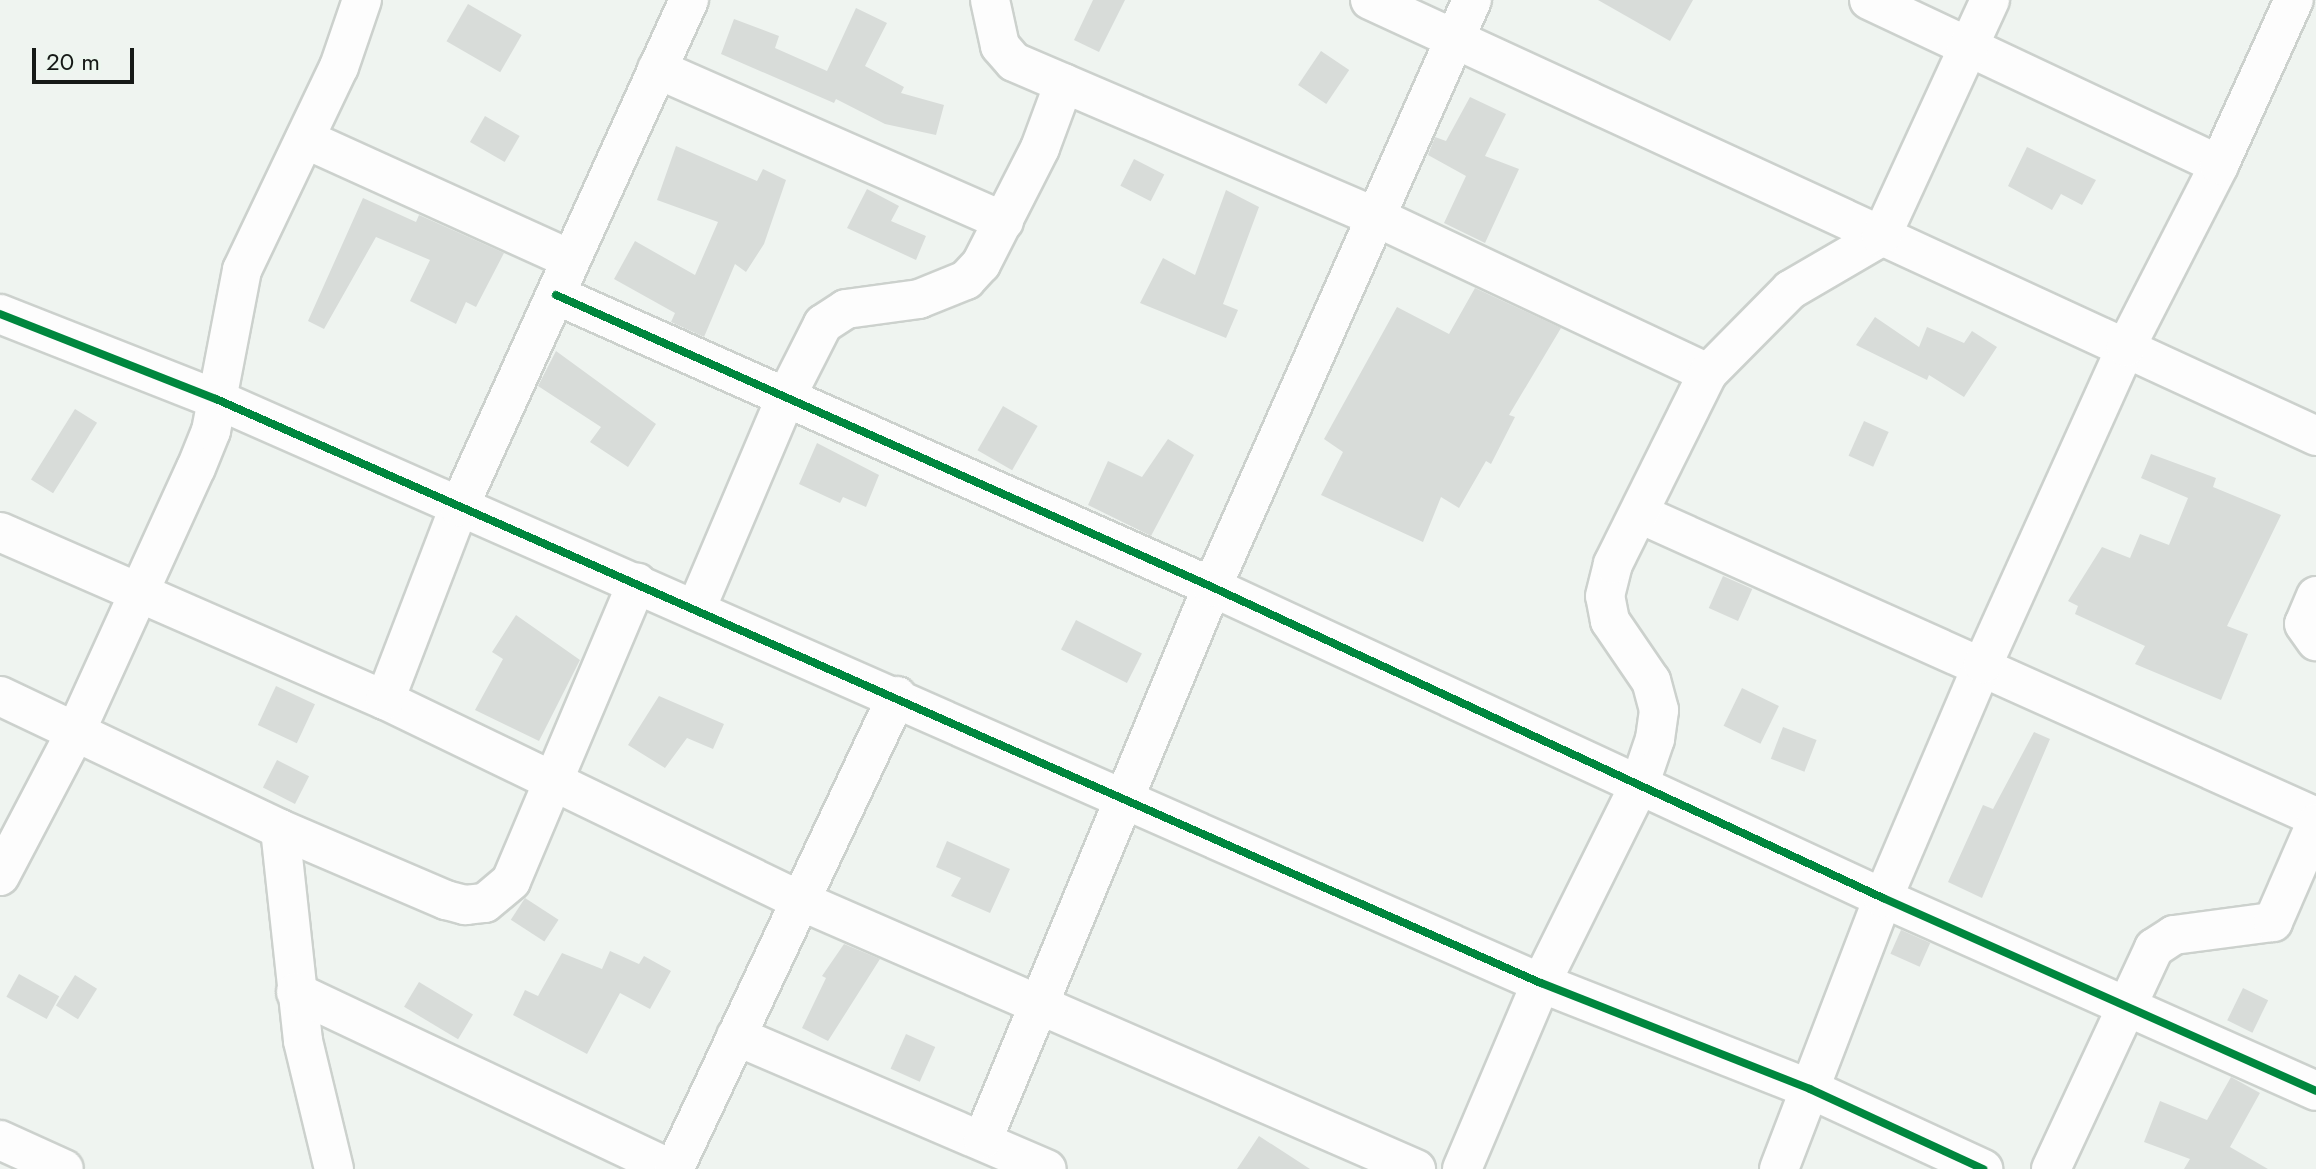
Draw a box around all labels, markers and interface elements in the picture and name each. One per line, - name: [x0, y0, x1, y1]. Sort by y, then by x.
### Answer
- scale bar: [36, 32, 138, 82]
- text: 20 m: [46, 44, 100, 79]

